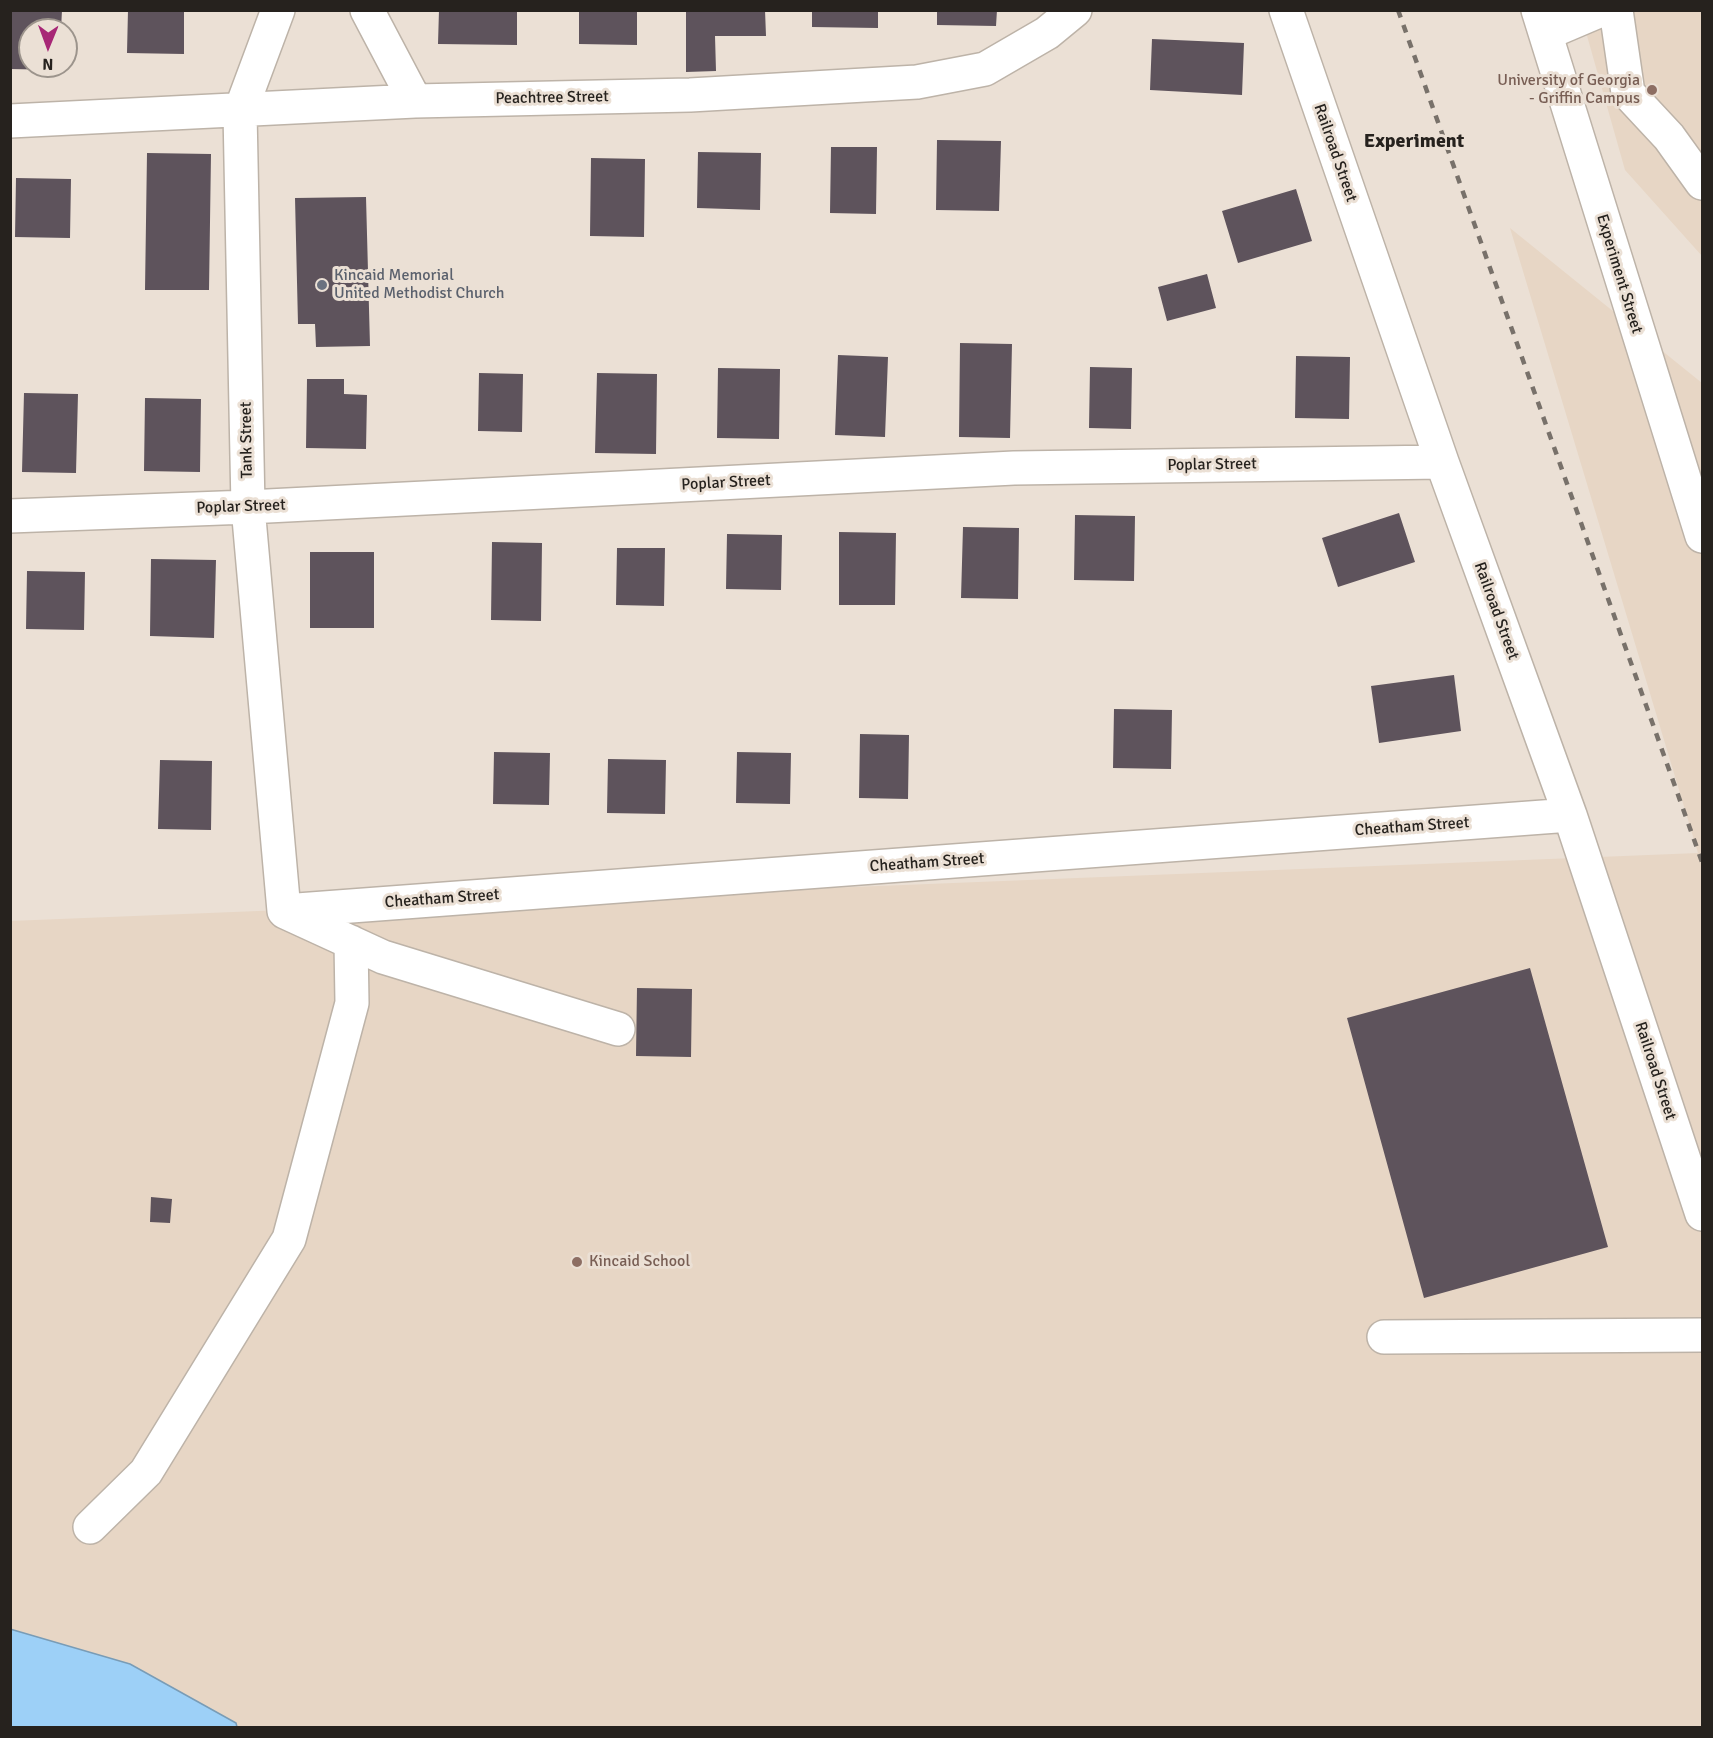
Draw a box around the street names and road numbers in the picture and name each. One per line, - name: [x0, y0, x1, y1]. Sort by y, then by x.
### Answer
- street label: Peachtree Street: [495, 87, 609, 109]
- street label: Railroad Street: [1309, 102, 1361, 204]
- street label: Experiment Street: [1592, 212, 1646, 336]
- street label: Tank Street: [237, 401, 257, 479]
- street label: Poplar Street: [1167, 455, 1257, 475]
- street label: Poplar Street: [681, 471, 771, 495]
- street label: Poplar Street: [196, 496, 286, 518]
- street label: Railroad Street: [1469, 560, 1523, 662]
- street label: Cheatham Street: [1354, 813, 1470, 841]
- street label: Cheatham Street: [869, 849, 985, 877]
- street label: Cheatham Street: [384, 885, 500, 913]
- street label: Railroad Street: [1630, 1019, 1680, 1123]

